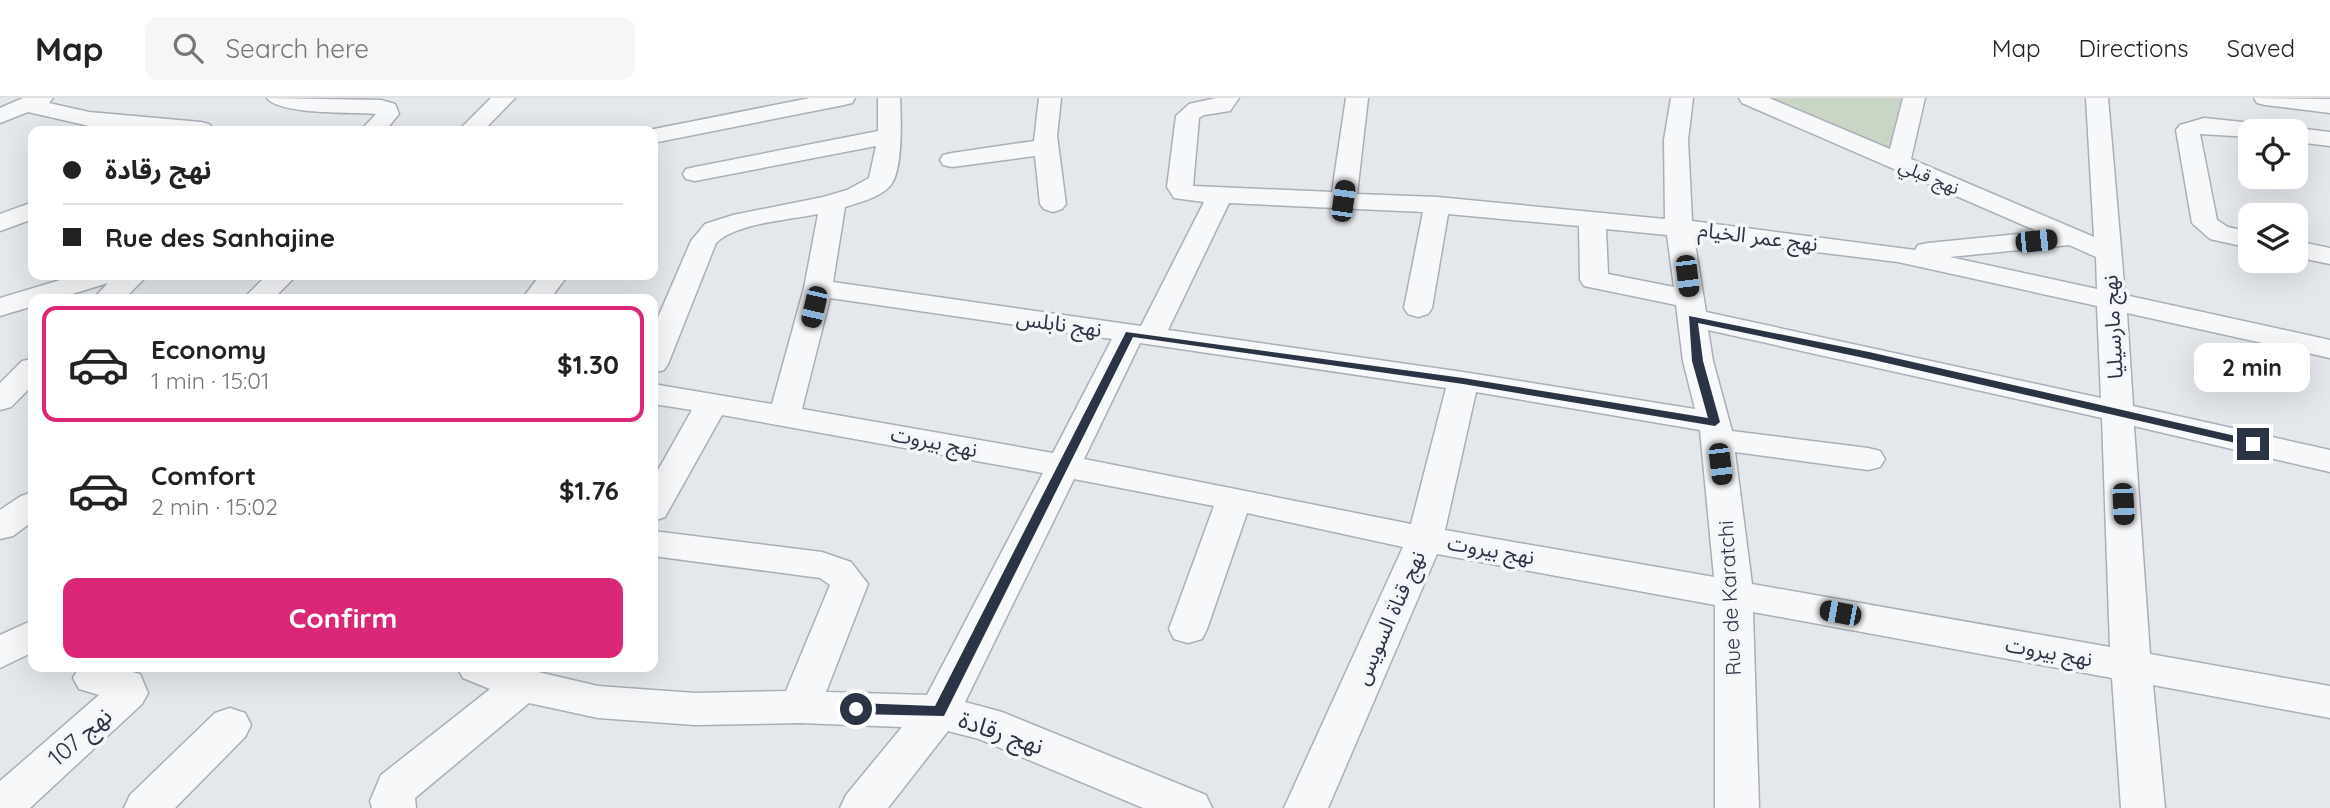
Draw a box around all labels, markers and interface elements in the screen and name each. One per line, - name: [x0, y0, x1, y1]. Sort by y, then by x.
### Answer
- search box: [145, 17, 635, 80]
- text: Map: [35, 28, 103, 69]
- icon: search: [169, 29, 207, 67]
- text: Search here: [225, 32, 369, 65]
- text: Map: [1992, 33, 2041, 63]
- text: Directions: [2079, 33, 2189, 63]
- text: Saved: [2227, 33, 2295, 63]
- map controls: [2238, 119, 2308, 273]
- button: locate: [2238, 119, 2308, 189]
- text: نهج رقادة: [105, 153, 212, 186]
- street label: نهج قبلي: [1895, 154, 1963, 202]
- car: [1330, 179, 1357, 223]
- button: layers: [2238, 203, 2308, 273]
- street label: نهج عمر الخيام: [1696, 216, 1819, 260]
- text: Rue des Sanhajine: [105, 221, 335, 254]
- car: [2015, 228, 2058, 254]
- car: [1675, 254, 1700, 298]
- street label: نهج مارسيليا: [2096, 274, 2131, 380]
- car: [800, 284, 829, 330]
- street label: نهج نابلس: [1014, 304, 1104, 345]
- icon: car: [67, 333, 130, 396]
- text: Economy: [151, 333, 266, 366]
- callout: 2 min: [2195, 342, 2311, 392]
- text: $1.30: [557, 348, 619, 381]
- text: 2 min: [2222, 353, 2282, 382]
- text: 1 min · 15:01: [151, 366, 270, 395]
- street label: نهج بيروت: [888, 420, 980, 465]
- route end: [2237, 428, 2269, 460]
- car: [1708, 442, 1733, 486]
- icon: car: [67, 459, 130, 522]
- text: Comfort: [151, 459, 256, 492]
- text: $1.76: [559, 474, 619, 507]
- car: [2112, 482, 2135, 526]
- text: 2 min · 15:02: [151, 492, 278, 521]
- street label: Rue de Karatchi: [1712, 520, 1746, 676]
- street label: نهج بيروت: [1445, 529, 1537, 572]
- street label: نهج قناة السويس: [1348, 547, 1433, 690]
- button: Confirm: [63, 578, 623, 658]
- car: [1818, 599, 1863, 627]
- street label: نهج بيروت: [2003, 631, 2095, 674]
- route start: [840, 693, 872, 725]
- street label: نهج 107: [41, 700, 119, 774]
- street label: نهج رقادة: [954, 704, 1048, 763]

